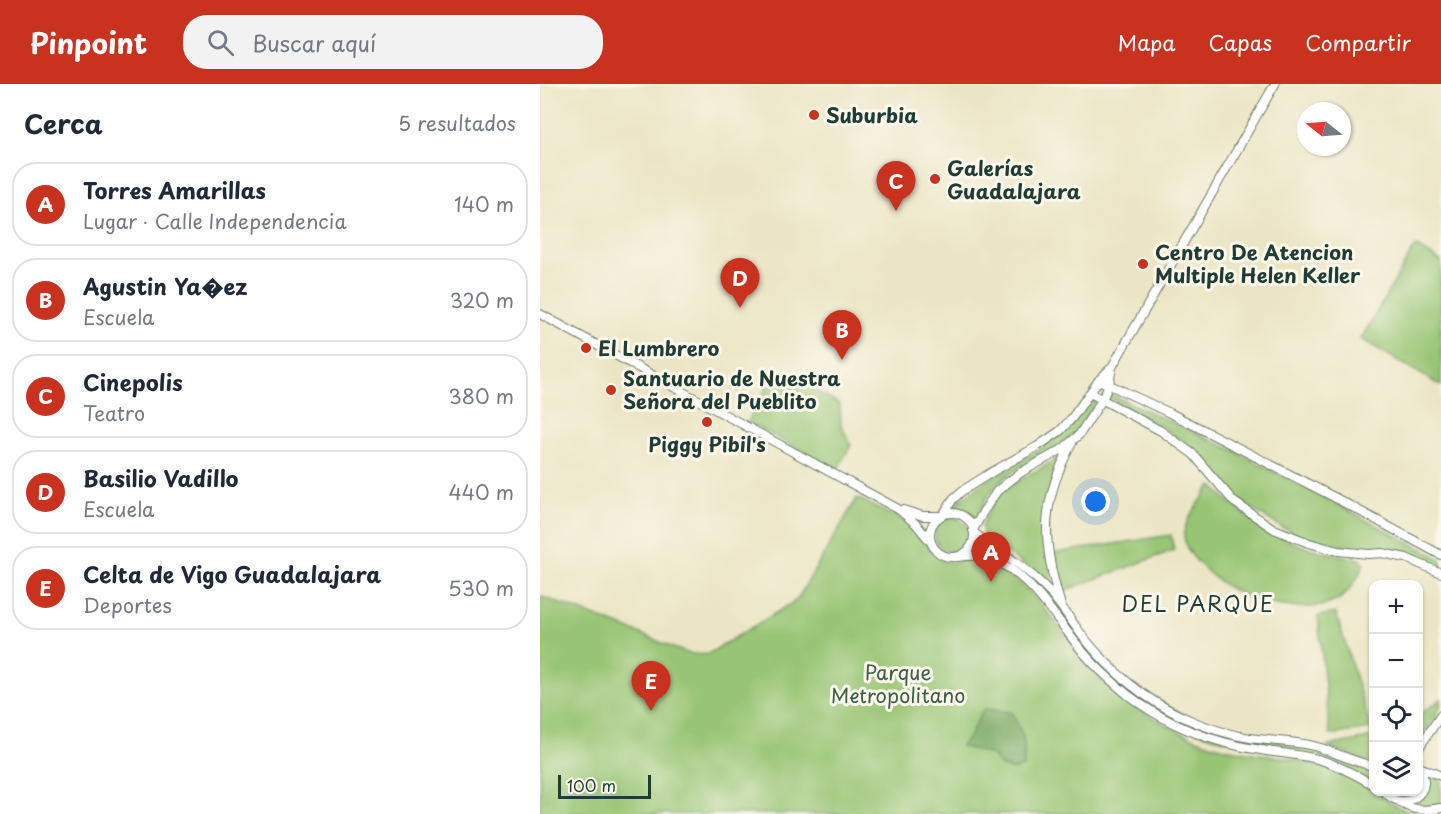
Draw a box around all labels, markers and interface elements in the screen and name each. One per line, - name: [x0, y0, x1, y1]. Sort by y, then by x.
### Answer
- search box: [183, 15, 603, 69]
- text: Pinpoint: [30, 21, 147, 64]
- icon: search: [204, 26, 237, 59]
- text: Buscar aquí: [252, 26, 376, 59]
- text: Mapa: [1118, 26, 1176, 58]
- text: Capas: [1209, 26, 1272, 58]
- text: Compartir: [1305, 26, 1411, 58]
- place label: Suburbia: [826, 100, 918, 130]
- north arrow: [1297, 102, 1351, 156]
- text: Cerca: [24, 104, 103, 143]
- text: 5 resultados: [398, 108, 516, 138]
- marker: Suburbia: [807, 108, 821, 122]
- place label: Galerías Guadalajara: [947, 153, 1081, 206]
- pin: C: [876, 162, 916, 211]
- marker: Galerías Guadalajara: [928, 172, 942, 186]
- text: Torres Amarillas: [83, 173, 266, 206]
- text: A: [38, 189, 53, 219]
- text: 140 m: [454, 189, 514, 219]
- text: Lugar · Calle Independencia: [83, 206, 347, 236]
- place label: Centro De Atencion Multiple Helen Keller: [1155, 237, 1361, 290]
- marker: Centro De Atencion Multiple Helen Keller: [1136, 257, 1150, 271]
- pin: D: [720, 258, 760, 308]
- text: Agustin Ya�ez: [83, 269, 248, 302]
- text: B: [39, 285, 52, 315]
- text: 320 m: [450, 285, 514, 315]
- text: Escuela: [83, 302, 155, 332]
- pin: B: [822, 310, 862, 360]
- place label: El Lumbrero: [598, 333, 720, 363]
- marker: El Lumbrero: [579, 341, 593, 355]
- place label: Santuario de Nuestra Señora del Pueblito: [623, 363, 841, 416]
- text: Cinepolis: [83, 365, 183, 398]
- text: C: [38, 381, 53, 411]
- text: 380 m: [448, 381, 514, 411]
- marker: Santuario de Nuestra Señora del Pueblito: [604, 383, 618, 397]
- text: Teatro: [83, 398, 145, 428]
- marker: Piggy Pibil's: [700, 415, 714, 429]
- place label: Piggy Pibil's: [648, 429, 766, 459]
- text: Basilio Vadillo: [83, 461, 239, 494]
- text: D: [38, 477, 53, 507]
- text: 440 m: [449, 477, 514, 507]
- your location: [1081, 487, 1110, 516]
- text: Escuela: [83, 494, 155, 524]
- pin: A: [972, 532, 1010, 582]
- text: Celta de Vigo Guadalajara: [83, 557, 381, 590]
- text: E: [39, 573, 52, 603]
- text: 530 m: [448, 573, 514, 603]
- map controls: [1369, 580, 1423, 796]
- button: +: [1369, 580, 1423, 634]
- district label: DEL PARQUE: [1122, 587, 1275, 619]
- text: Deportes: [83, 590, 172, 620]
- button: −: [1369, 634, 1423, 688]
- park label: Parque Metropolitano: [831, 657, 965, 710]
- pin: E: [632, 662, 670, 711]
- button: locate: [1369, 688, 1423, 742]
- button: layers: [1369, 742, 1423, 796]
- scale bar: [558, 772, 651, 800]
- text: 100 m: [567, 773, 616, 797]

